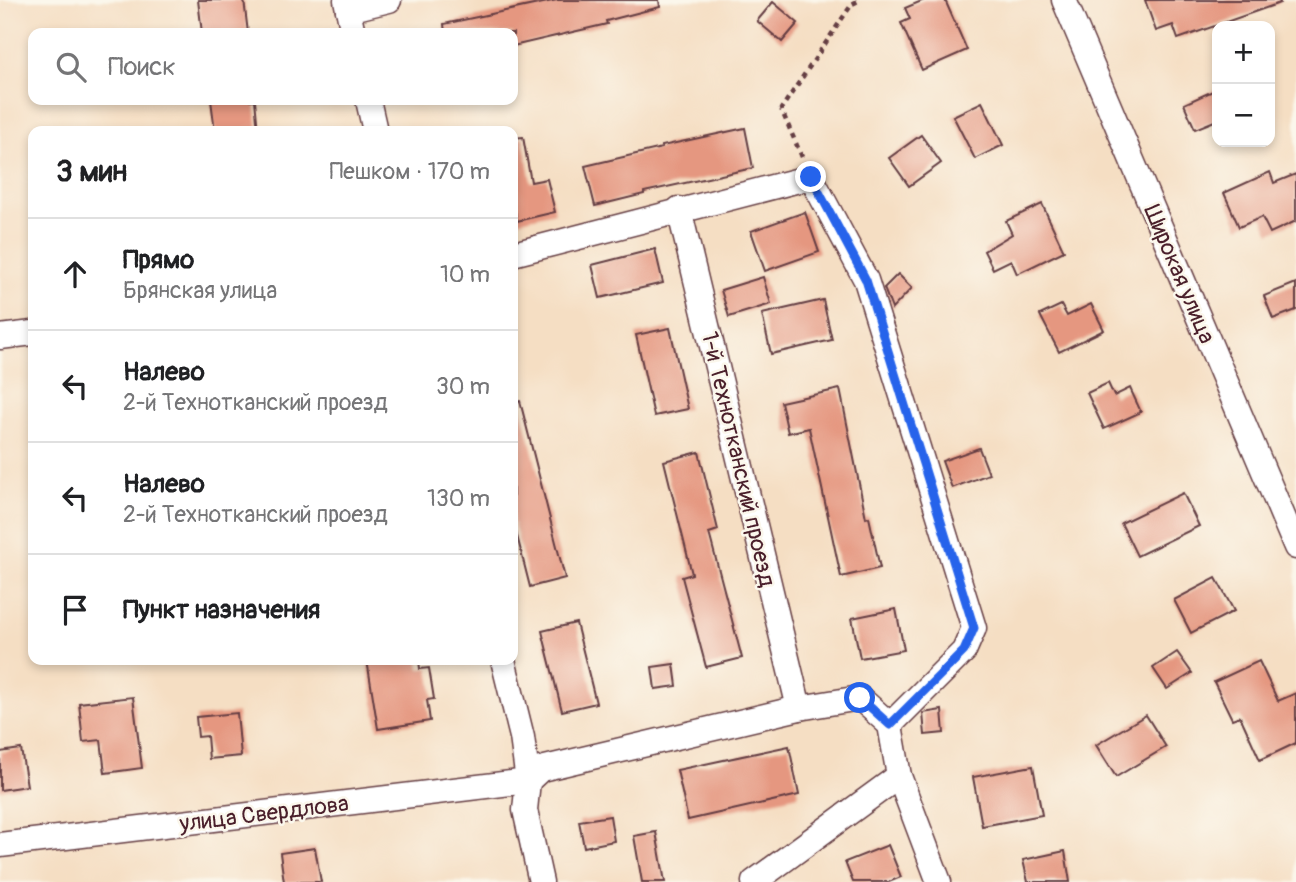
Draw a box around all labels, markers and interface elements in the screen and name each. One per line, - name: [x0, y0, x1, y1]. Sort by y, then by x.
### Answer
- map controls: [1212, 21, 1275, 147]
- button: +: [1212, 21, 1275, 84]
- search box: [28, 28, 518, 105]
- icon: search: [52, 48, 90, 86]
- text: Поиск: [108, 51, 176, 83]
- button: −: [1212, 84, 1275, 147]
- text: 3 мин: [56, 153, 127, 190]
- text: Пешком · 170 m: [330, 157, 490, 186]
- route end: [795, 161, 826, 192]
- street label: Широкая улица: [1137, 200, 1222, 348]
- text: Прямо: [123, 244, 194, 276]
- icon: ahead: [56, 255, 94, 293]
- text: 10 m: [440, 260, 490, 289]
- text: Брянская улица: [123, 276, 277, 305]
- street label: 1-й Технотканский проезд: [695, 329, 782, 590]
- text: Налево: [123, 356, 205, 388]
- icon: left: [56, 367, 94, 405]
- text: 30 m: [436, 372, 490, 401]
- text: 2-й Технотканский проезд: [123, 388, 388, 417]
- text: Налево: [123, 468, 205, 500]
- icon: left: [56, 479, 94, 517]
- text: 130 m: [427, 484, 490, 513]
- text: 2-й Технотканский проезд: [123, 500, 388, 529]
- icon: arrive: [56, 591, 94, 629]
- text: Пункт назначения: [123, 594, 320, 626]
- route start: [844, 682, 875, 713]
- street label: улица Свердлова: [177, 789, 350, 838]

